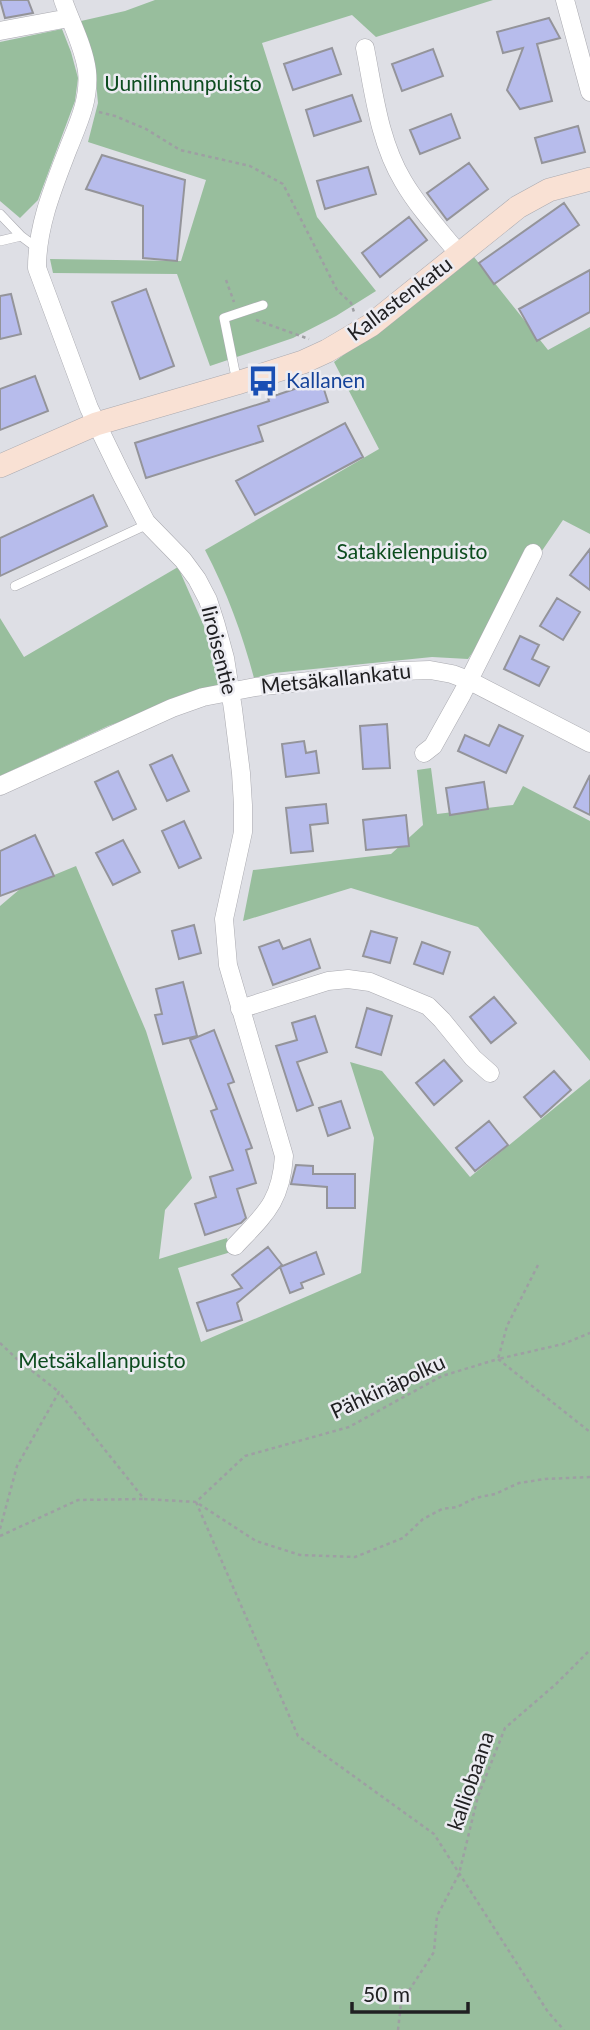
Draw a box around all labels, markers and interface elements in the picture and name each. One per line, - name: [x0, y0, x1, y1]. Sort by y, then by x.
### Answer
- park label: Uunilinnunpuisto: [104, 70, 262, 95]
- street label: Kallastenkatu: [342, 250, 456, 345]
- bus stop icon: Kallanen: [246, 364, 280, 398]
- place label: Kallanen: [286, 367, 365, 392]
- park label: Satakielenpuisto: [336, 538, 488, 563]
- street label: Iiroisentie: [197, 603, 244, 697]
- street label: Metsäkallankatu: [260, 657, 412, 698]
- park label: Metsäkallanpuisto: [18, 1347, 186, 1372]
- street label: Pähkinäpolku: [326, 1348, 449, 1423]
- street label: kalliobaana: [441, 1728, 498, 1833]
- scale bar: [352, 1970, 468, 2014]
- text: 50 m: [363, 1981, 410, 2006]

